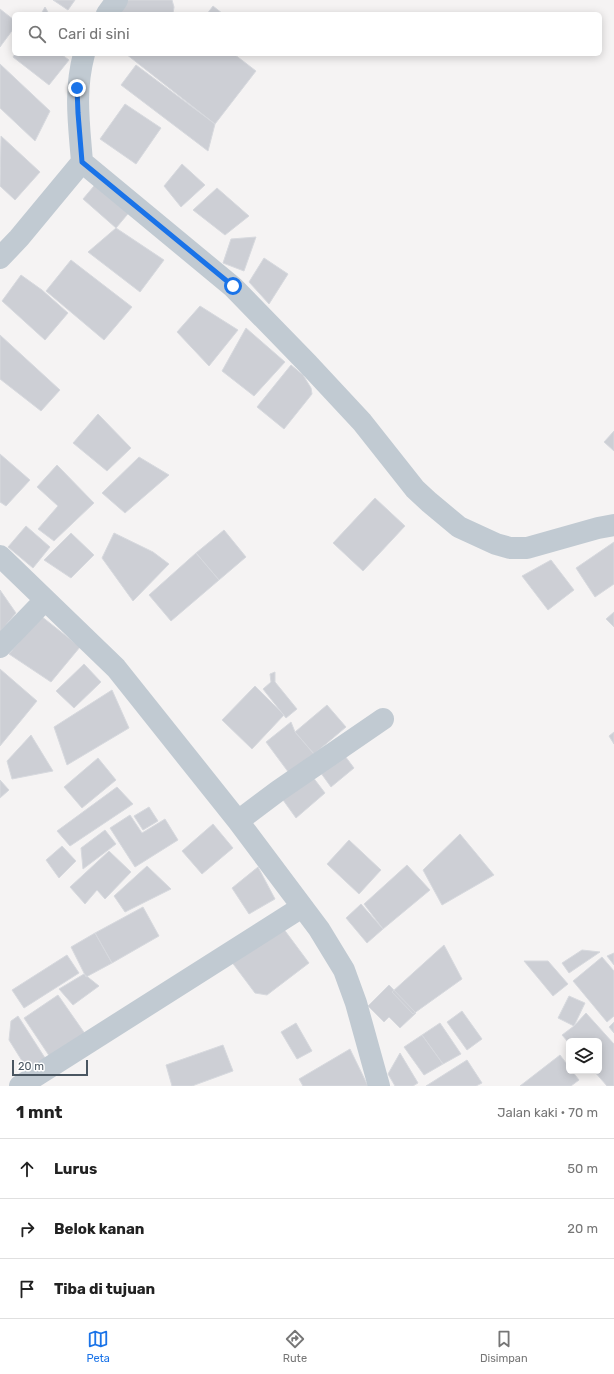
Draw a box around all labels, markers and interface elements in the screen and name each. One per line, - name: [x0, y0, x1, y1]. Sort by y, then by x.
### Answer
- search box: [12, 12, 602, 56]
- icon: search: [26, 23, 48, 45]
- text: Cari di sini: [58, 25, 130, 43]
- route end: [68, 79, 86, 97]
- route start: [224, 277, 242, 295]
- map controls: [566, 1038, 602, 1074]
- button: layers: [566, 1038, 602, 1074]
- scale bar: [12, 1058, 88, 1077]
- text: 20 m: [18, 1060, 44, 1073]
- text: 1 mnt: [16, 1102, 62, 1122]
- text: Jalan kaki · 70 m: [497, 1105, 598, 1120]
- icon: ahead: [16, 1158, 38, 1180]
- text: Lurus: [54, 1160, 97, 1178]
- text: 50 m: [567, 1161, 598, 1176]
- icon: right: [16, 1218, 38, 1240]
- text: Belok kanan: [54, 1220, 144, 1238]
- text: 20 m: [567, 1221, 598, 1236]
- icon: arrive: [16, 1278, 38, 1300]
- text: Tiba di tujuan: [54, 1280, 155, 1298]
- tab: Peta: [86, 1328, 110, 1365]
- tab: Rute: [283, 1328, 307, 1365]
- tab: Disimpan: [480, 1328, 528, 1365]

